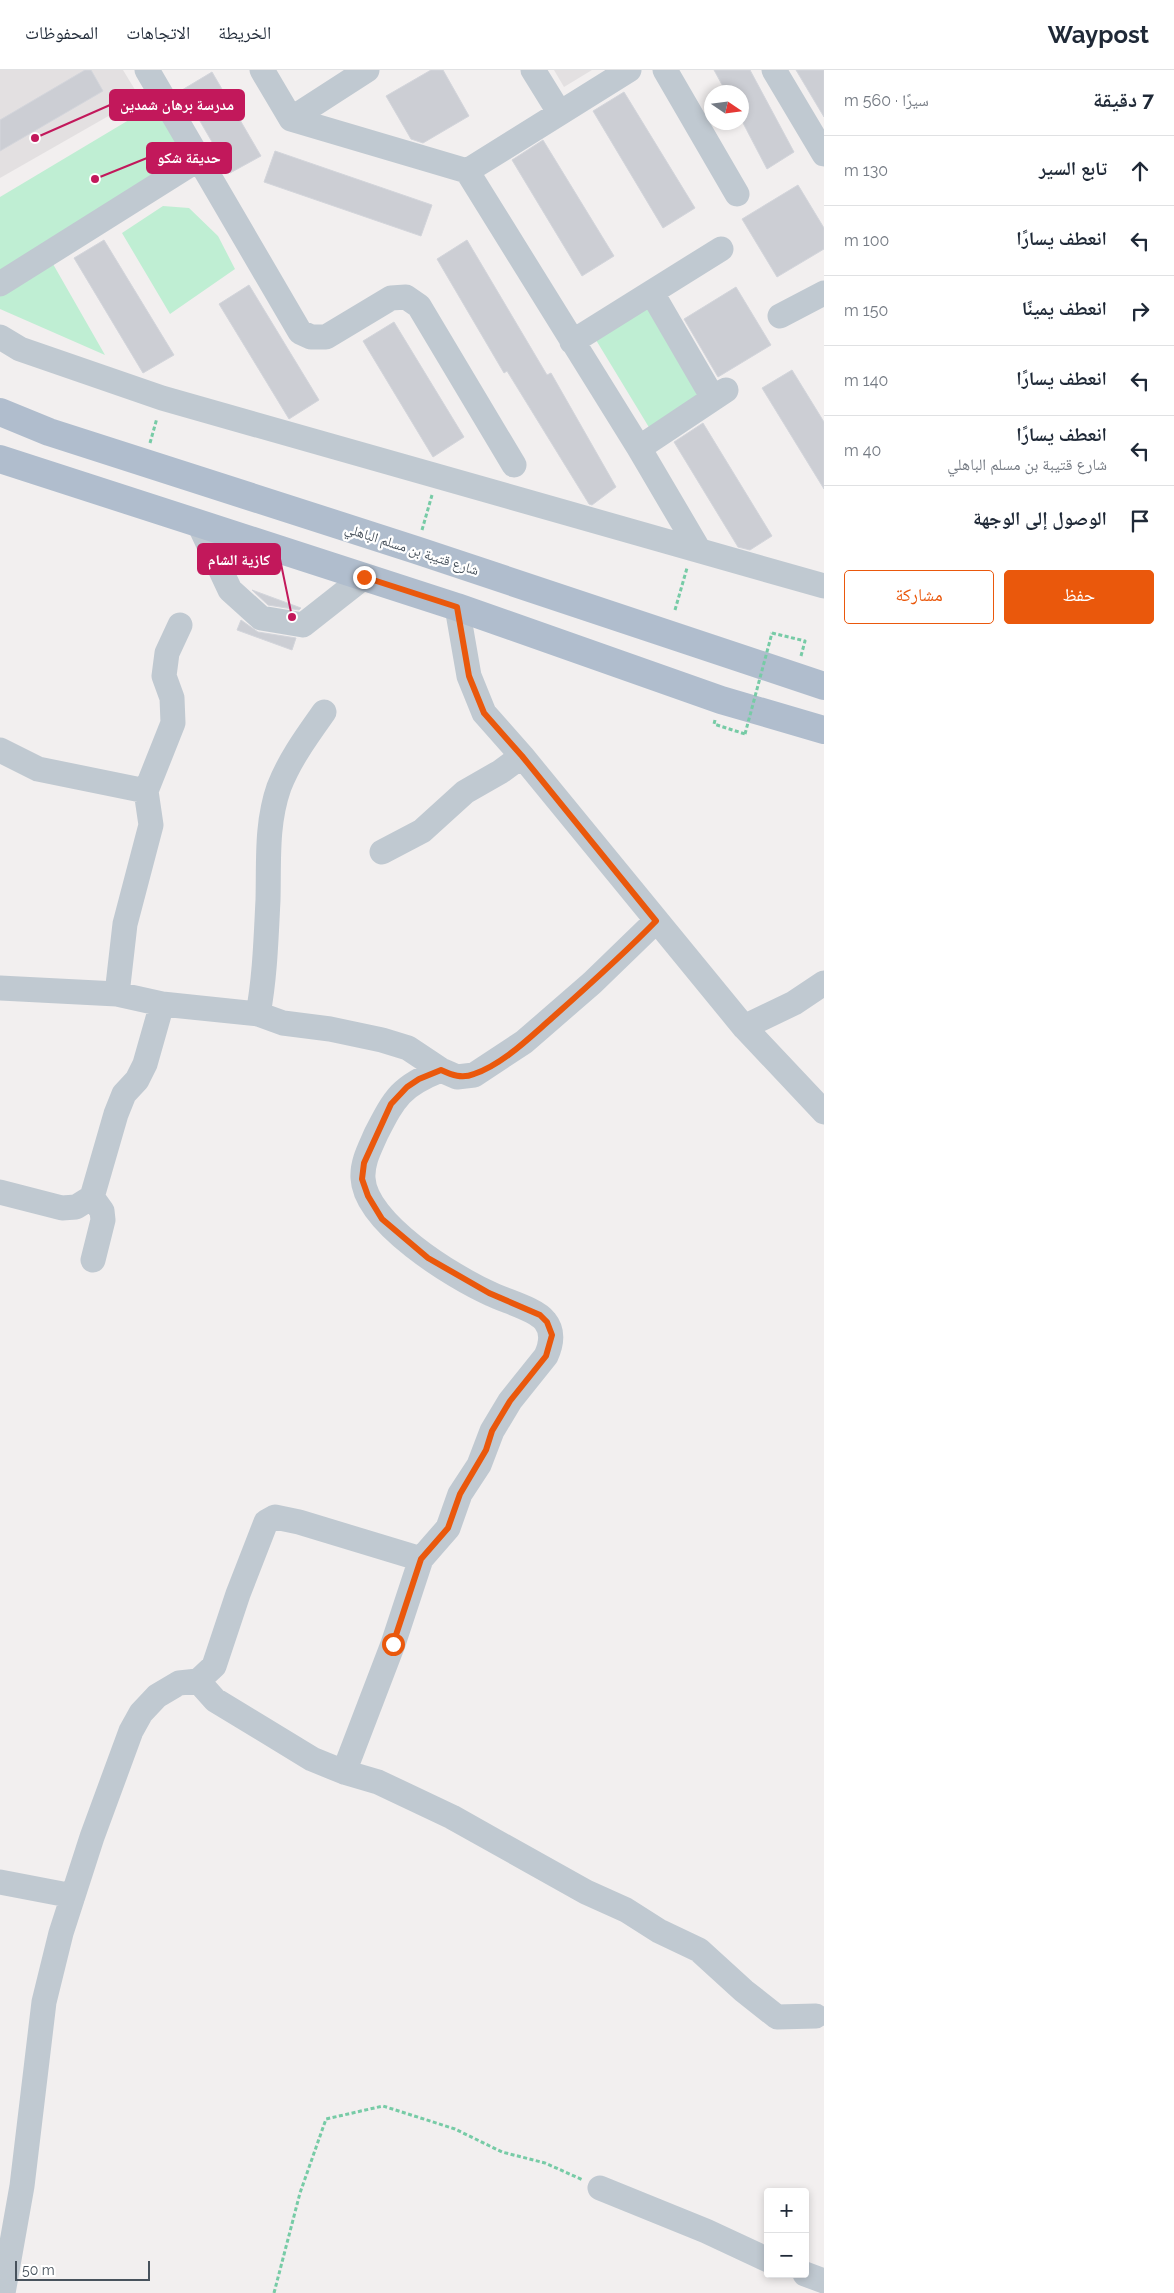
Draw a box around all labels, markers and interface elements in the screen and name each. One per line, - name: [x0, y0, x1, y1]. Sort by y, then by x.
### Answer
- text: Waypost: [1048, 20, 1149, 49]
- text: المحفوظات: [25, 22, 98, 43]
- text: الاتجاهات: [126, 22, 190, 43]
- text: الخريطة: [218, 22, 271, 43]
- north arrow: [704, 85, 749, 130]
- text: 7 دقيقة: [1093, 87, 1154, 112]
- callout: مدرسة برهان شمدين: [110, 90, 244, 120]
- text: سيرًا · 560 m: [844, 91, 929, 110]
- text: مدرسة برهان شمدين: [120, 96, 234, 114]
- callout: حديقة شكو: [147, 143, 231, 173]
- text: حديقة شكو: [157, 149, 221, 167]
- text: تابع السير: [1039, 157, 1107, 179]
- icon: ahead: [1126, 157, 1154, 185]
- text: 130 m: [844, 161, 888, 180]
- text: انعطف يسارًا: [1016, 227, 1107, 249]
- icon: left: [1126, 227, 1154, 255]
- text: 100 m: [844, 231, 889, 250]
- text: انعطف يمينًا: [1022, 297, 1107, 319]
- icon: right: [1126, 297, 1154, 325]
- text: 150 m: [844, 301, 888, 320]
- text: انعطف يسارًا: [1016, 367, 1107, 389]
- icon: left: [1126, 367, 1154, 395]
- text: 140 m: [844, 371, 888, 390]
- text: انعطف يسارًا: [1016, 423, 1107, 445]
- icon: left: [1126, 437, 1154, 465]
- text: 40 m: [844, 441, 881, 460]
- text: شارع قتيبة بن مسلم الباهلي: [947, 455, 1107, 474]
- text: الوصول إلى الوجهة: [973, 507, 1107, 529]
- icon: arrive: [1126, 507, 1154, 535]
- street label: شارع قتيبة بن مسلم الباهلي: [342, 520, 481, 582]
- callout: كازية الشام: [198, 544, 280, 574]
- text: كازية الشام: [208, 551, 270, 570]
- route end: [353, 566, 376, 589]
- button: مشاركة: [844, 570, 994, 624]
- button: حفظ: [1004, 570, 1154, 624]
- route start: [382, 1633, 405, 1656]
- map controls: [764, 2188, 809, 2278]
- button: +: [764, 2188, 809, 2233]
- button: −: [764, 2233, 809, 2278]
- scale bar: [15, 2258, 150, 2281]
- text: 50 m: [22, 2262, 55, 2278]

